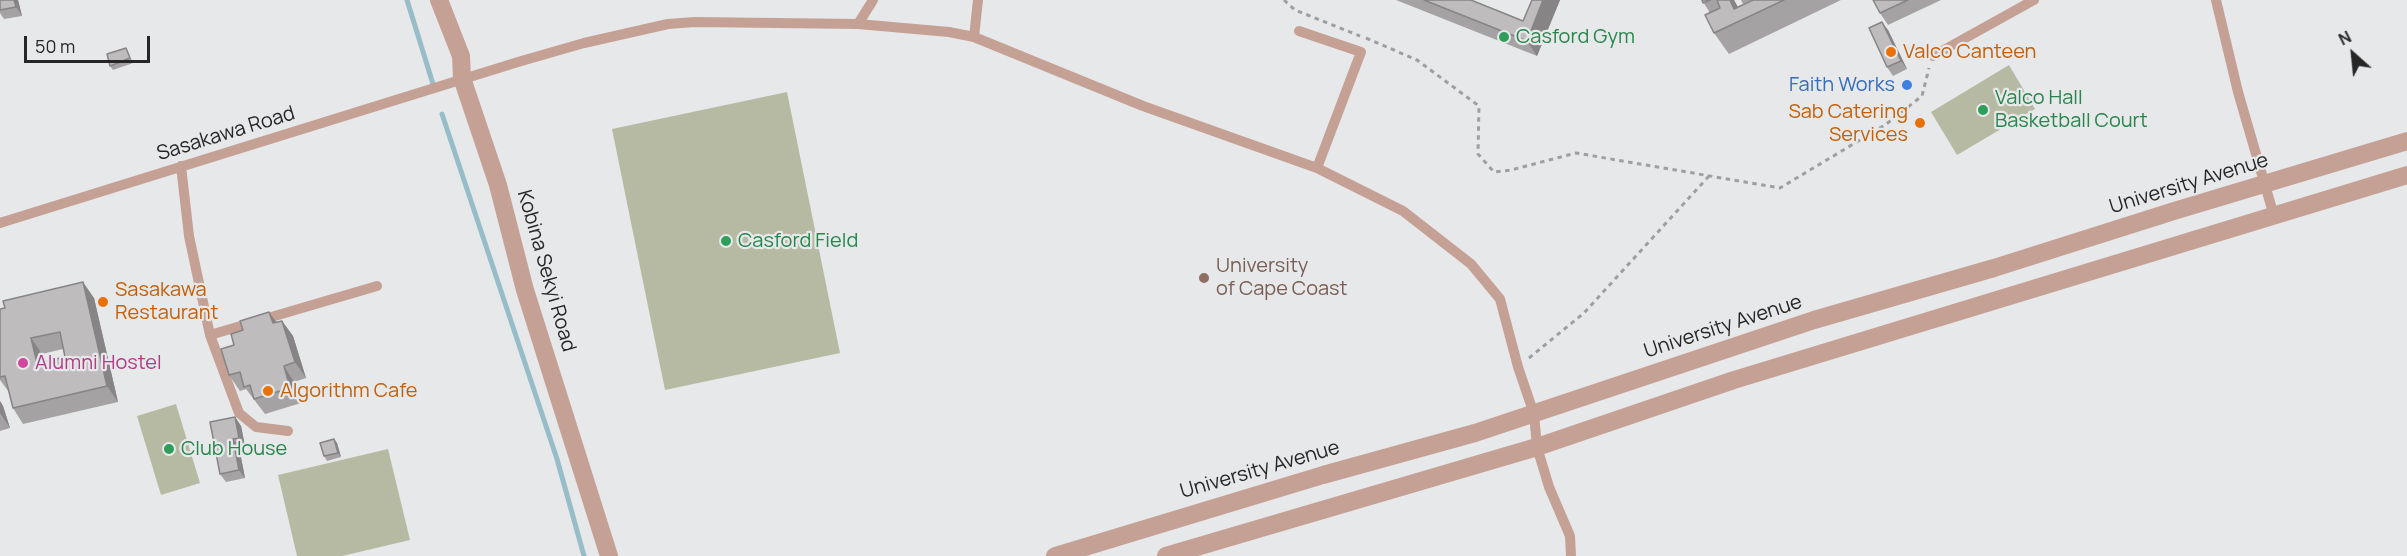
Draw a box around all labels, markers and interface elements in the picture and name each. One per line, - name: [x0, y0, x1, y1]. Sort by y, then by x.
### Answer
- scale bar: [27, 24, 153, 62]
- north arrow: [2323, 24, 2383, 84]
- place label: Casford Gym: [1516, 25, 1635, 49]
- text: N: [2335, 26, 2355, 50]
- marker: Casford Gym: [1497, 30, 1511, 44]
- text: 50 m: [35, 34, 75, 58]
- place label: Valco Canteen: [1903, 40, 2036, 64]
- marker: Valco Canteen: [1884, 45, 1898, 59]
- place label: Faith Works: [1789, 73, 1895, 97]
- marker: Faith Works: [1900, 78, 1914, 92]
- place label: Valco Hall Basketball Court: [1995, 86, 2148, 133]
- place label: Sab Catering Services: [1788, 100, 1908, 147]
- street label: Sasakawa Road: [154, 102, 298, 166]
- marker: Valco Hall Basketball Court: [1976, 103, 1990, 117]
- marker: Sab Catering Services: [1913, 116, 1927, 130]
- street label: University Avenue: [2107, 148, 2271, 220]
- street label: Kobina Sekyi Road: [511, 187, 581, 355]
- place label: Casford Field: [738, 229, 858, 253]
- marker: Casford Field: [719, 234, 733, 248]
- place label: University of Cape Coast: [1216, 254, 1348, 301]
- marker: University of Cape Coast: [1197, 271, 1211, 285]
- place label: Sasakawa Restaurant: [115, 278, 219, 325]
- street label: University Avenue: [1641, 290, 1805, 364]
- marker: Sasakawa Restaurant: [96, 295, 110, 309]
- place label: Alumni Hostel: [35, 351, 162, 375]
- marker: Alumni Hostel: [16, 356, 30, 370]
- place label: Algorithm Cafe: [280, 379, 418, 403]
- marker: Algorithm Cafe: [261, 384, 275, 398]
- street label: University Avenue: [1178, 436, 1342, 504]
- place label: Club House: [181, 437, 287, 461]
- marker: Club House: [162, 442, 176, 456]

